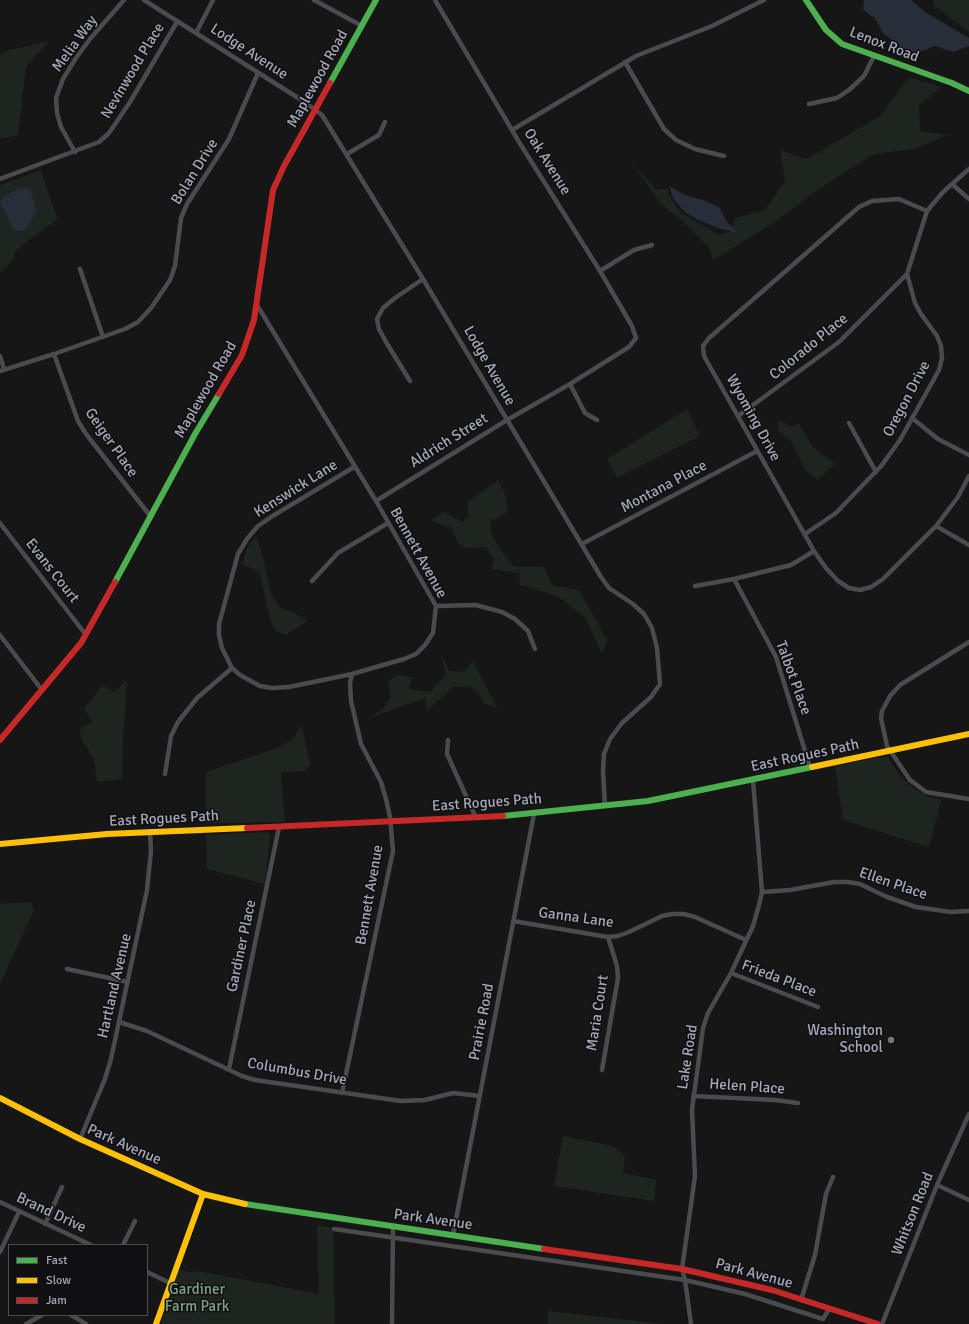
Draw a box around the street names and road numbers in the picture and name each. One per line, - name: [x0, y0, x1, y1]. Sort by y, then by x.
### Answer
- street label: Melia Way: [48, 12, 102, 76]
- street label: Nevinwood Place: [97, 20, 169, 122]
- street label: Lodge Avenue: [207, 20, 291, 84]
- street label: Lenox Road: [847, 24, 921, 66]
- street label: Maplewood Road: [284, 27, 352, 131]
- street label: Oak Avenue: [519, 125, 575, 199]
- street label: Bolan Drive: [168, 136, 222, 208]
- street label: Colorado Place: [766, 310, 852, 384]
- street label: Lodge Avenue: [459, 323, 519, 409]
- street label: Maplewood Road: [171, 338, 241, 442]
- street label: Oregon Drive: [879, 358, 935, 440]
- street label: Wyoming Drive: [722, 372, 784, 464]
- street label: Geiger Place: [81, 405, 141, 481]
- street label: Aldrich Street: [407, 410, 491, 472]
- street label: Kenswick Lane: [251, 456, 341, 522]
- street label: Montana Place: [618, 457, 710, 517]
- street label: Bennett Avenue: [386, 504, 450, 602]
- street label: Evans Court: [21, 535, 83, 607]
- street label: Talbot Place: [771, 639, 815, 717]
- street label: East Rogues Path: [749, 736, 861, 776]
- street label: East Rogues Path: [431, 790, 543, 816]
- street label: East Rogues Path: [109, 807, 219, 831]
- street label: Bennett Avenue: [352, 844, 388, 946]
- street label: Ellen Place: [857, 864, 929, 904]
- street label: Gardiner Place: [223, 898, 261, 994]
- street label: Ganna Lane: [537, 904, 615, 932]
- street label: Hartland Avenue: [94, 932, 136, 1040]
- street label: Frieda Place: [739, 957, 819, 1001]
- street label: Maria Court: [583, 974, 613, 1052]
- street label: Prairie Road: [466, 982, 498, 1062]
- street label: Lake Road: [674, 1023, 702, 1091]
- street label: Columbus Drive: [246, 1054, 348, 1090]
- street label: Helen Place: [709, 1075, 785, 1099]
- street label: Park Avenue: [84, 1121, 164, 1169]
- street label: Whitson Road: [888, 1170, 938, 1258]
- street label: Brand Drive: [13, 1189, 89, 1237]
- street label: Park Avenue: [393, 1206, 473, 1234]
- street label: Park Avenue: [713, 1255, 795, 1293]

